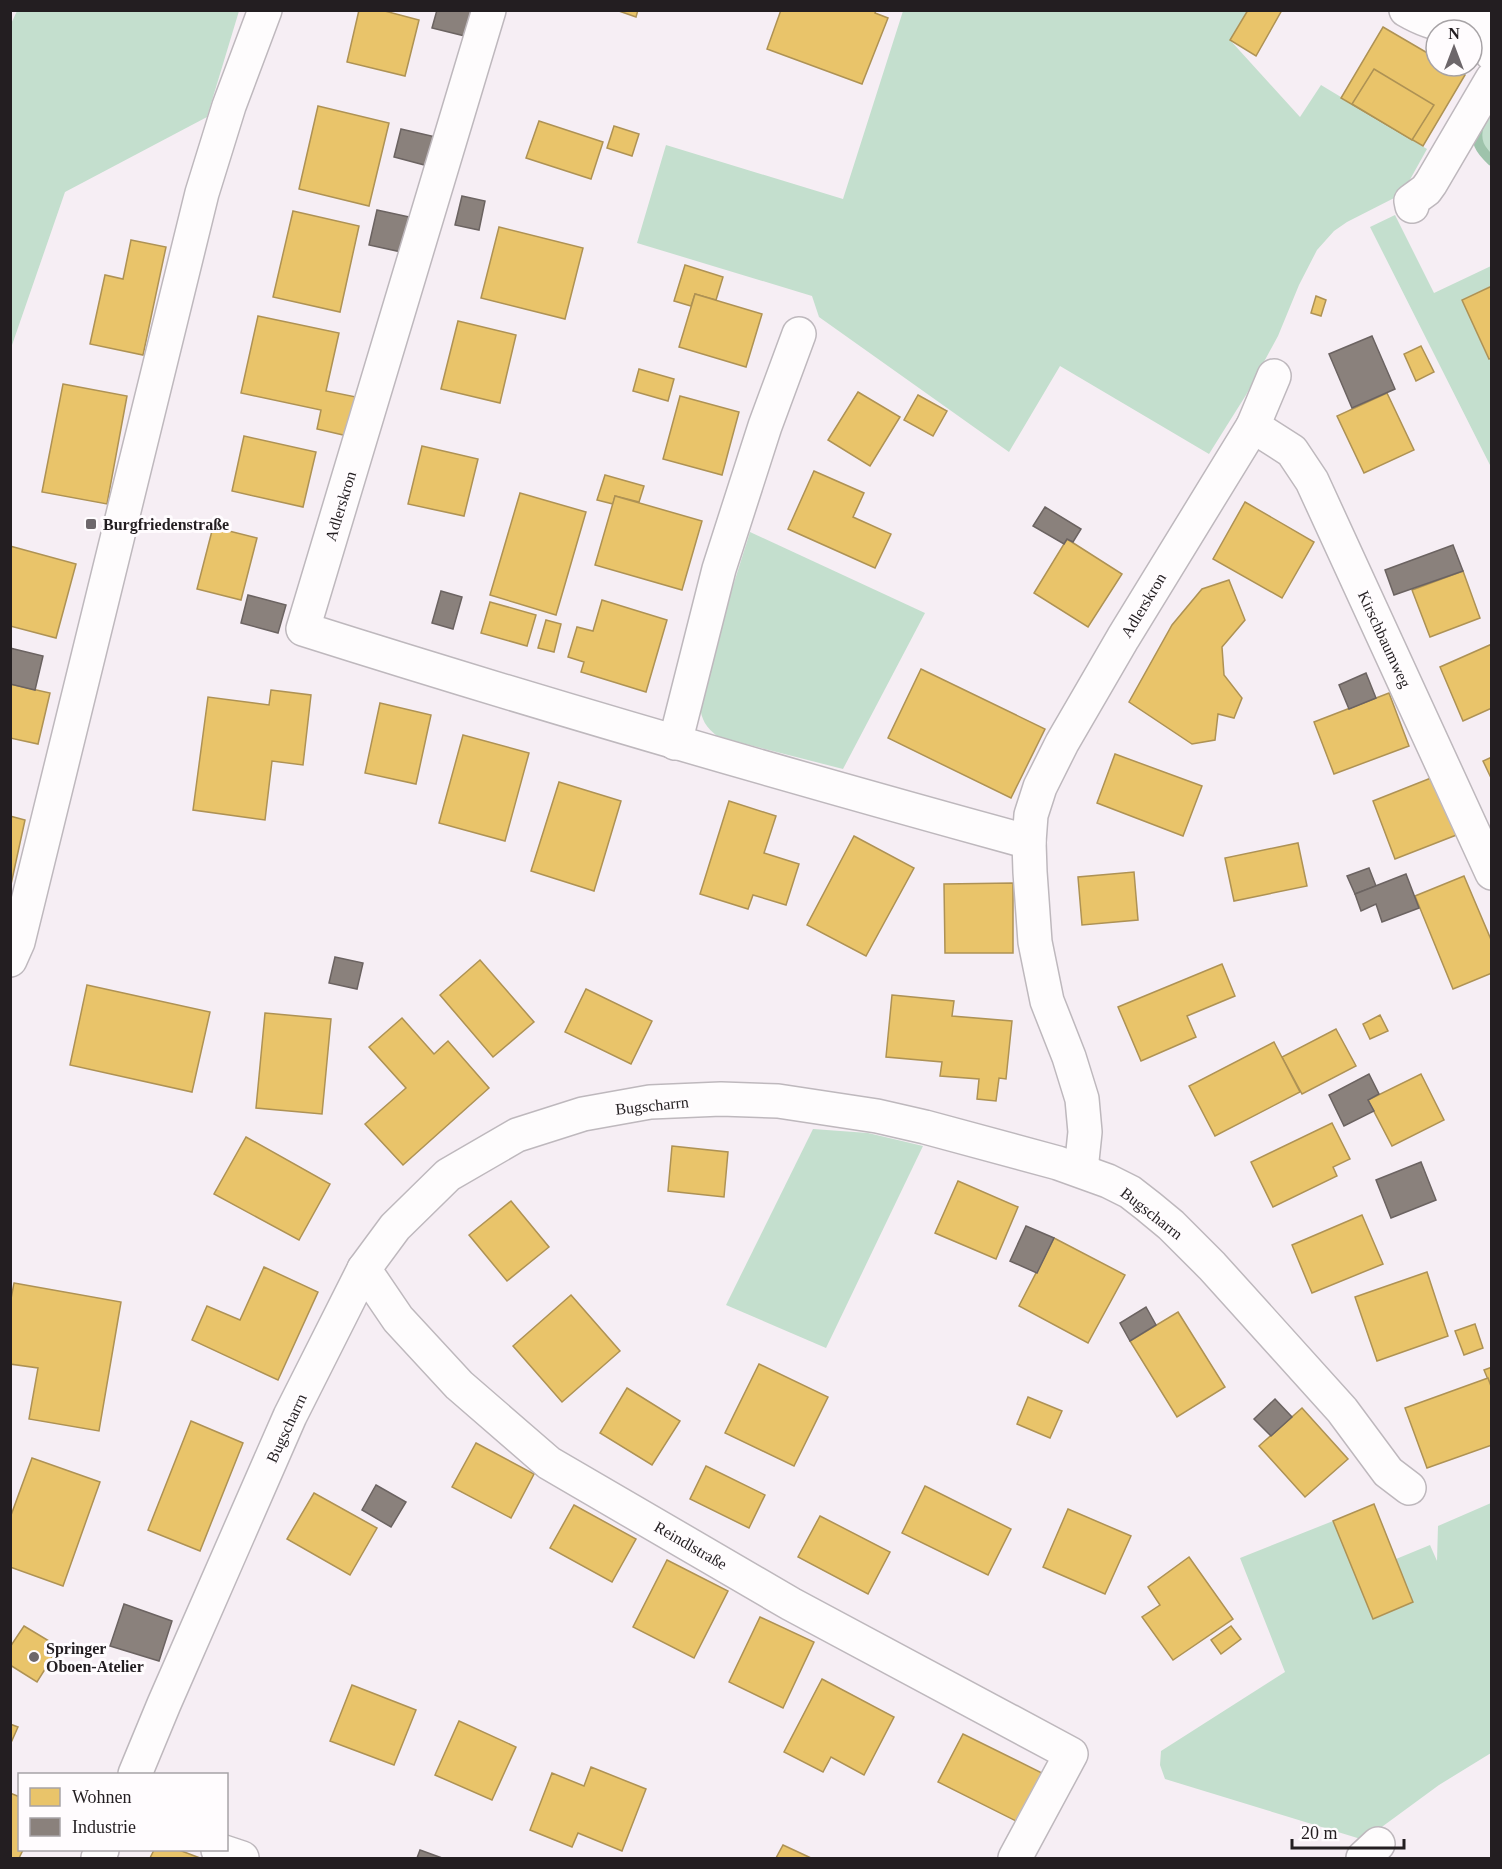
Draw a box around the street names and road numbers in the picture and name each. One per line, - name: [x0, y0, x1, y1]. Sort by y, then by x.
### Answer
- street label: Adlerskron: [322, 469, 359, 543]
- street label: Adlerskron: [1118, 570, 1169, 640]
- street label: Kirschbaumweg: [1354, 588, 1414, 691]
- street label: Bugscharrn: [614, 1093, 690, 1119]
- street label: Bugscharrn: [1117, 1184, 1186, 1244]
- street label: Bugscharrn: [263, 1391, 311, 1466]
- street label: Reindlstraße: [651, 1518, 730, 1573]

